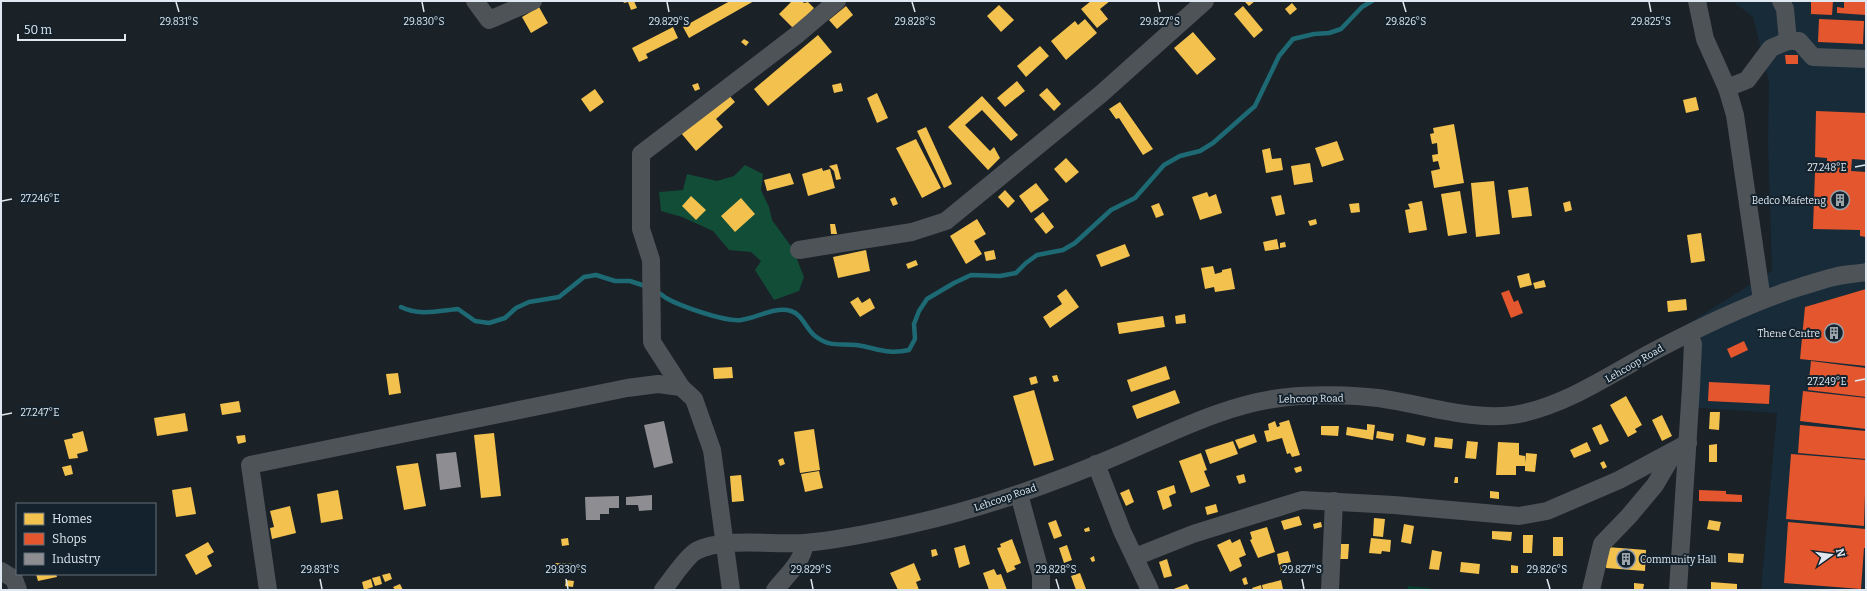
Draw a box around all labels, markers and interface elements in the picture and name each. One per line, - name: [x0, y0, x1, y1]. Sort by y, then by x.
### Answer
- scale bar: [18, 16, 125, 42]
- text: 29.831°S: [160, 16, 198, 28]
- text: 29.830°S: [403, 16, 445, 28]
- text: 29.829°S: [649, 16, 689, 28]
- text: 29.828°S: [895, 16, 935, 28]
- text: 29.827°S: [1140, 16, 1180, 28]
- text: 29.826°S: [1386, 16, 1426, 28]
- text: 29.825°S: [1631, 16, 1671, 28]
- text: 50 m: [24, 23, 53, 37]
- text: 27.248°E: [1807, 162, 1847, 174]
- building icon: Bedco Mafeteng: [1829, 189, 1851, 211]
- text: 27.246°E: [20, 193, 60, 205]
- place label: Bedco Mafeteng: [1752, 195, 1826, 207]
- building icon: Thene Centre: [1823, 322, 1845, 344]
- place label: Thene Centre: [1758, 328, 1820, 340]
- street label: Lehcoop Road: [1603, 342, 1666, 385]
- text: 27.249°E: [1807, 376, 1847, 388]
- street label: Lehcoop Road: [1278, 392, 1344, 406]
- text: 27.247°E: [21, 407, 59, 419]
- street label: Lehcoop Road: [973, 482, 1038, 514]
- legend: [16, 503, 156, 575]
- text: Homes: [52, 512, 92, 526]
- text: Shops: [52, 532, 87, 546]
- north arrow: [1811, 535, 1851, 575]
- text: N: [1833, 547, 1848, 559]
- building icon: Community Hall: [1615, 548, 1637, 570]
- text: Industry: [52, 552, 101, 566]
- place label: Community Hall: [1640, 554, 1716, 566]
- text: 29.831°S: [301, 564, 339, 576]
- text: 29.830°S: [545, 564, 587, 576]
- text: 29.829°S: [791, 564, 831, 576]
- text: 29.828°S: [1036, 564, 1076, 576]
- text: 29.827°S: [1282, 564, 1322, 576]
- text: 29.826°S: [1527, 564, 1567, 576]

